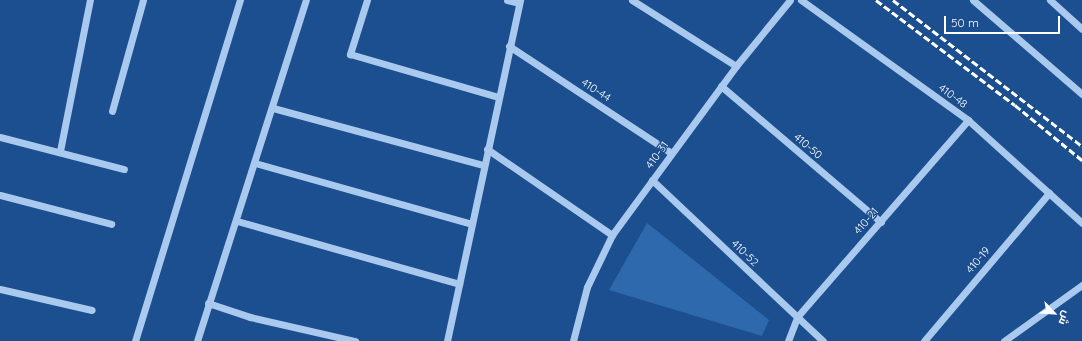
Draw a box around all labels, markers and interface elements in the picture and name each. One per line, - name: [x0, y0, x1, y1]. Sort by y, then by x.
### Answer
- scale bar: [946, 8, 1062, 34]
- text: 50 m: [951, 15, 979, 30]
- street label: 410-44: [579, 76, 613, 104]
- street label: 410-48: [936, 81, 970, 111]
- street label: 410-50: [791, 130, 825, 162]
- street label: 410-31: [643, 139, 671, 171]
- street label: 410-21: [851, 205, 881, 237]
- street label: 410-52: [729, 237, 761, 269]
- street label: 410-19: [963, 244, 993, 276]
- north arrow: [1034, 293, 1074, 333]
- text: ش: [1056, 309, 1074, 327]

